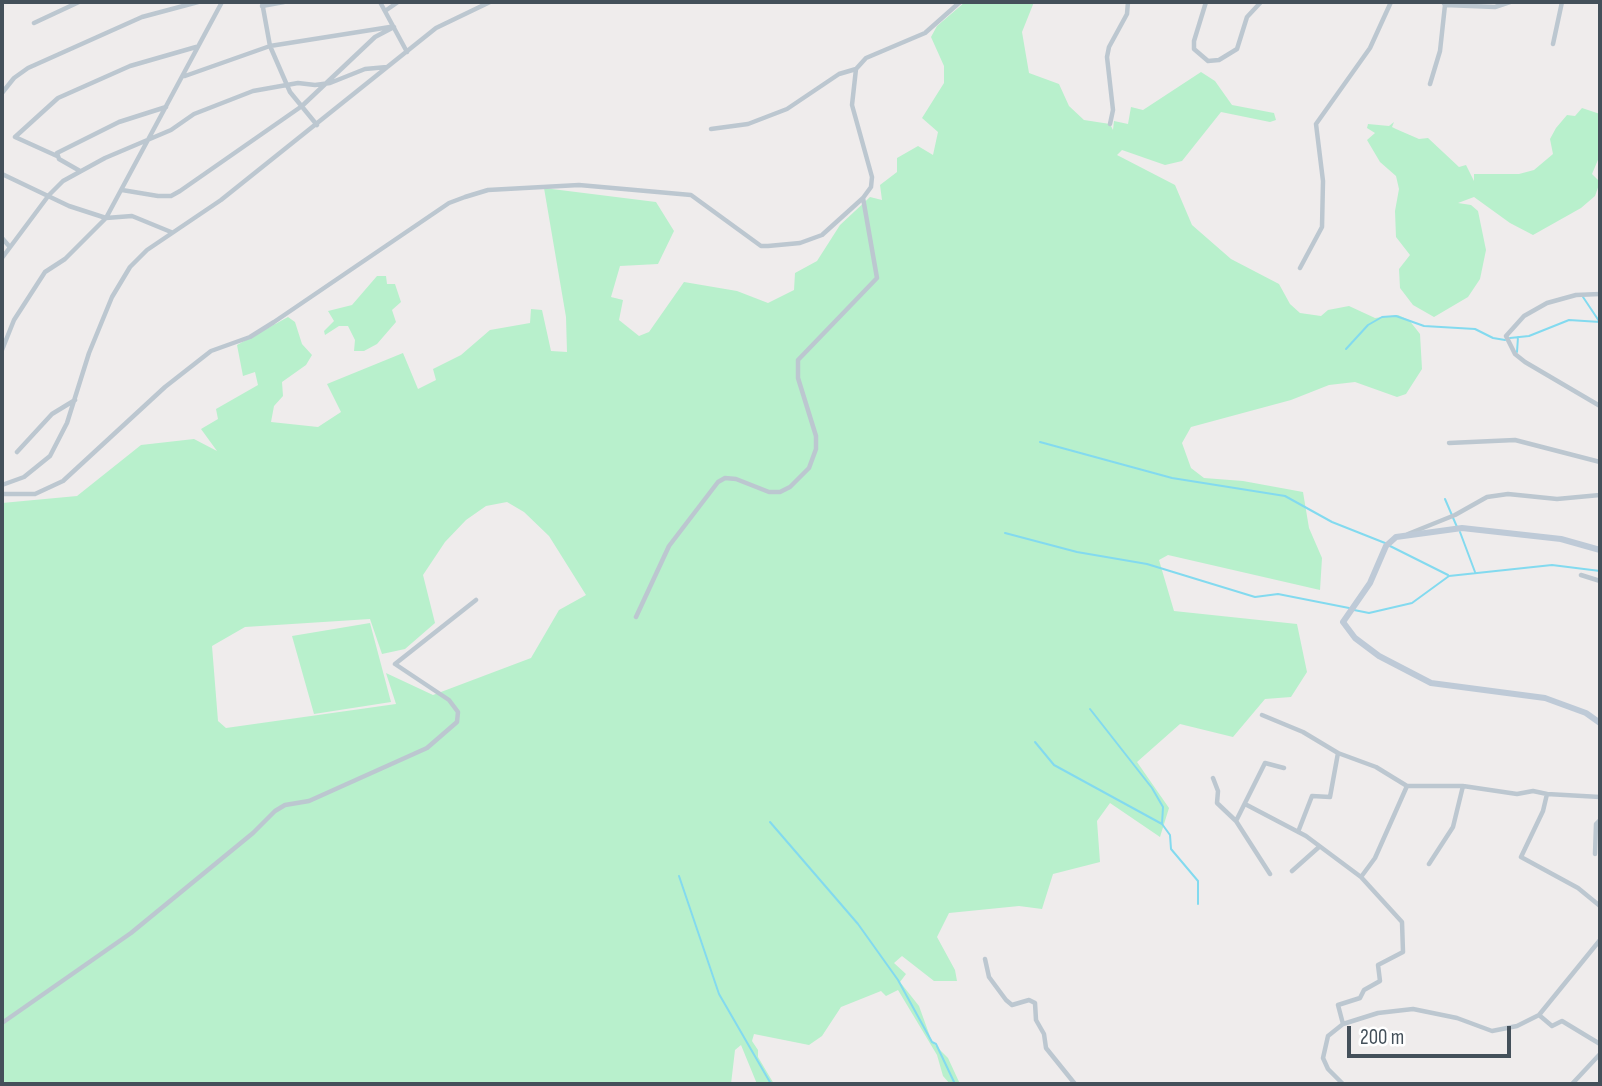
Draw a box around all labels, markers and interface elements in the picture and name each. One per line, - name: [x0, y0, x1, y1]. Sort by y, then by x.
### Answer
- scale bar: [1350, 1012, 1514, 1056]
- text: 200 m: [1360, 1025, 1404, 1050]

